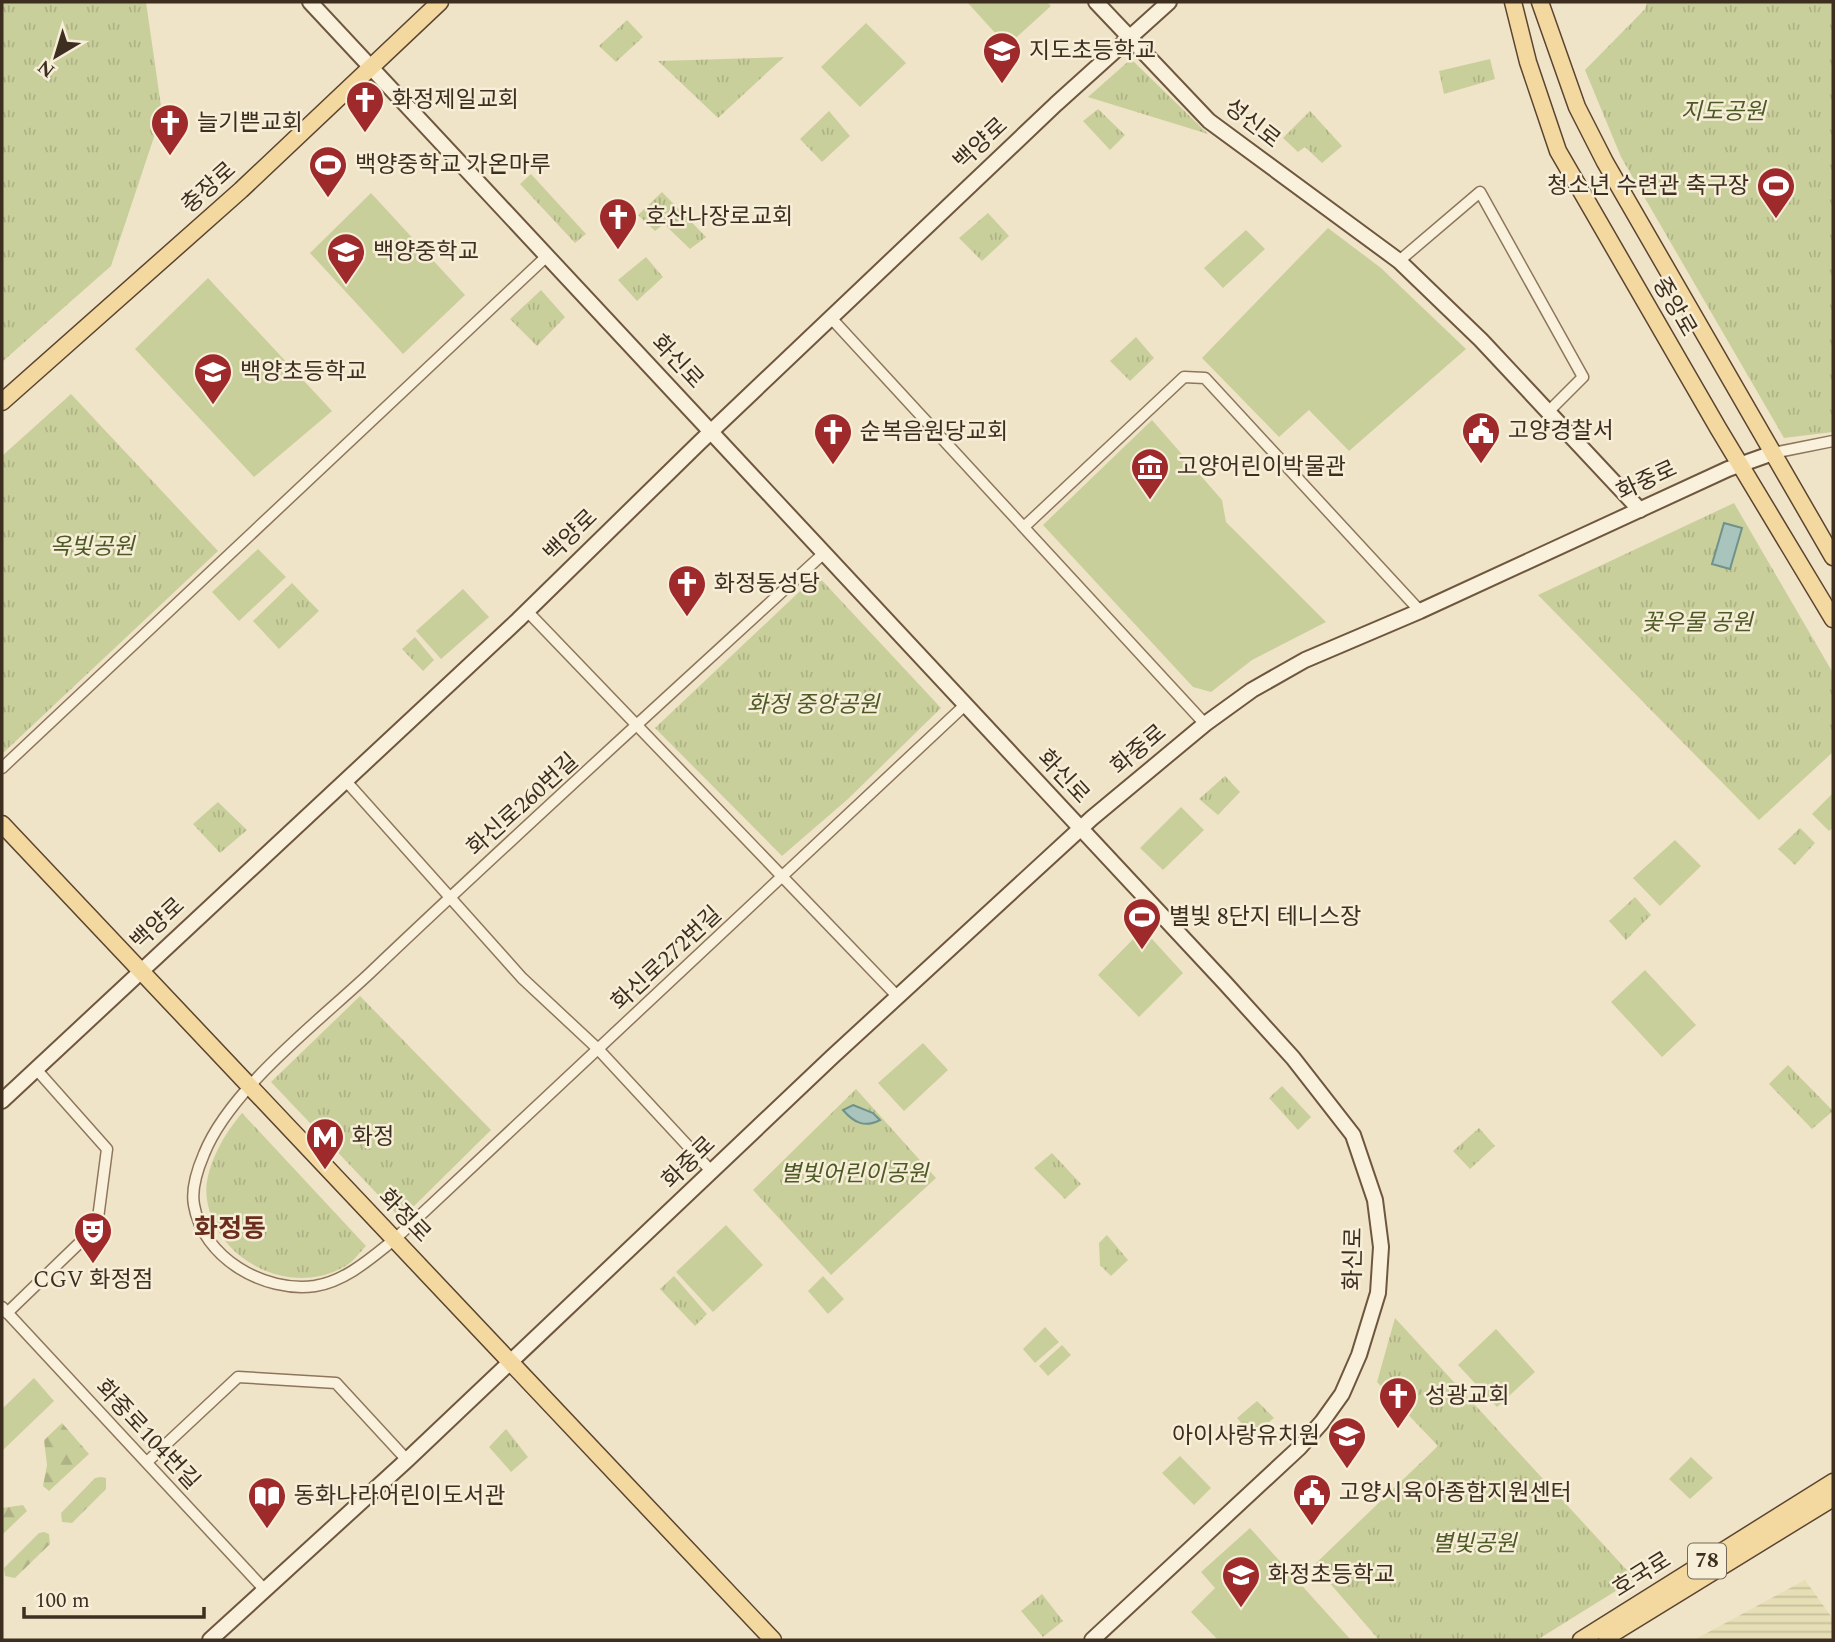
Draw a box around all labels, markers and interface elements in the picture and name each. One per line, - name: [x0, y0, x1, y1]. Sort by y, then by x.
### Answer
- north arrow: [21, 21, 91, 91]
- school or university icon: 지도초등학교: [981, 30, 1023, 85]
- place label: 지도초등학교: [1029, 34, 1156, 69]
- text: N: [31, 52, 61, 84]
- church icon: 화정제일교회: [344, 79, 386, 134]
- place label: 화정제일교회: [392, 83, 519, 118]
- street label: 성신로: [1216, 91, 1288, 157]
- park label: 지도공원: [1681, 95, 1767, 130]
- church icon: 늘기쁜교회: [149, 102, 191, 157]
- place label: 늘기쁜교회: [197, 106, 303, 141]
- street label: 백양로: [946, 110, 1016, 178]
- sports icon: 백양중학교 가온마루: [307, 144, 349, 199]
- place label: 백양중학교 가온마루: [355, 148, 551, 183]
- street label: 충장로: [174, 154, 244, 222]
- sports icon: 청소년 수련관 축구장: [1755, 165, 1797, 220]
- place label: 청소년 수련관 축구장: [1547, 169, 1749, 204]
- church icon: 호산나장로교회: [597, 196, 639, 251]
- place label: 호산나장로교회: [645, 200, 793, 235]
- school or university icon: 백양중학교: [325, 231, 367, 286]
- place label: 백양중학교: [373, 235, 479, 270]
- street label: 중앙로: [1643, 271, 1705, 343]
- street label: 화신로: [643, 327, 711, 397]
- school or university icon: 백양초등학교: [192, 351, 234, 406]
- place label: 백양초등학교: [240, 355, 367, 390]
- public building icon: 고양경찰서: [1460, 410, 1502, 465]
- church icon: 순복음원당교회: [812, 411, 854, 466]
- place label: 고양경찰서: [1508, 414, 1614, 449]
- place label: 순복음원당교회: [860, 415, 1008, 450]
- museum icon: 고양어린이박물관: [1129, 446, 1171, 501]
- place label: 고양어린이박물관: [1177, 450, 1346, 485]
- street label: 화중로: [1611, 452, 1683, 510]
- street label: 백양로: [536, 501, 606, 571]
- park label: 옥빛공원: [50, 530, 136, 565]
- church icon: 화정동성당: [666, 563, 708, 618]
- place label: 화정동성당: [714, 567, 820, 602]
- park label: 꽃우물 공원: [1641, 606, 1754, 641]
- park label: 화정 중앙공원: [747, 688, 881, 723]
- street label: 화중로: [1103, 716, 1175, 784]
- street label: 화신로: [1029, 742, 1097, 812]
- street label: 화신로260번길: [459, 745, 587, 865]
- street label: 백양로: [123, 890, 193, 958]
- sports icon: 별빛 8단지 테니스장: [1121, 896, 1163, 951]
- street label: 화신로272번길: [604, 898, 730, 1020]
- place label: 별빛 8단지 테니스장: [1169, 900, 1361, 935]
- metro station icon: 화정: [304, 1116, 346, 1171]
- place label: 화정: [352, 1120, 394, 1155]
- street label: 화중로: [654, 1128, 724, 1198]
- park label: 별빛어린이공원: [780, 1157, 930, 1192]
- street label: 화정로: [369, 1181, 439, 1251]
- district label: 화정동: [194, 1209, 266, 1249]
- theatre icon: CGV 화정점: [72, 1210, 114, 1265]
- street label: 화신로: [1336, 1227, 1372, 1291]
- place label: CGV 화정점: [33, 1263, 153, 1298]
- street label: 화중로104번길: [86, 1372, 208, 1498]
- church icon: 성광교회: [1377, 1375, 1419, 1430]
- place label: 성광교회: [1425, 1379, 1510, 1414]
- school or university icon: 아이사랑유치원: [1326, 1415, 1368, 1470]
- place label: 아이사랑유치원: [1172, 1419, 1320, 1454]
- public building icon: 고양시육아종합지원센터: [1291, 1472, 1333, 1527]
- library icon: 동화나라어린이도서관: [246, 1475, 288, 1530]
- place label: 고양시육아종합지원센터: [1339, 1476, 1572, 1511]
- place label: 동화나라어린이도서관: [294, 1479, 506, 1514]
- park label: 별빛공원: [1432, 1527, 1518, 1562]
- street label: 호국로: [1606, 1543, 1678, 1607]
- road number: 78: [1688, 1544, 1726, 1578]
- school or university icon: 화정초등학교: [1220, 1554, 1262, 1609]
- place label: 화정초등학교: [1268, 1558, 1395, 1593]
- scale bar: [24, 1576, 205, 1620]
- text: 100 m: [35, 1585, 90, 1617]

